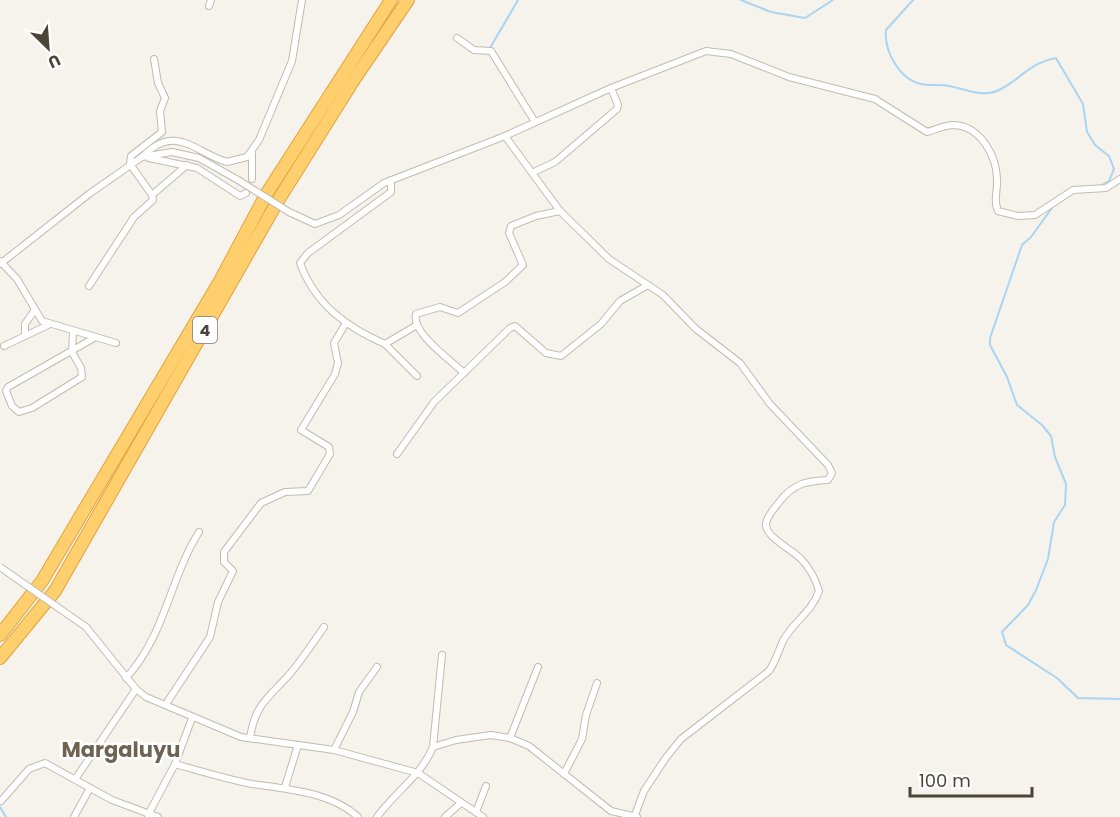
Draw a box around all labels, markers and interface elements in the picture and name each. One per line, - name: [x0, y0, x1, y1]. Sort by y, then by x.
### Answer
- north arrow: [18, 18, 78, 78]
- text: U: [44, 48, 64, 74]
- road number: 4: [193, 317, 217, 343]
- district label: Margaluyu: [62, 735, 180, 764]
- scale bar: [910, 760, 1032, 798]
- text: 100 m: [919, 768, 971, 793]

